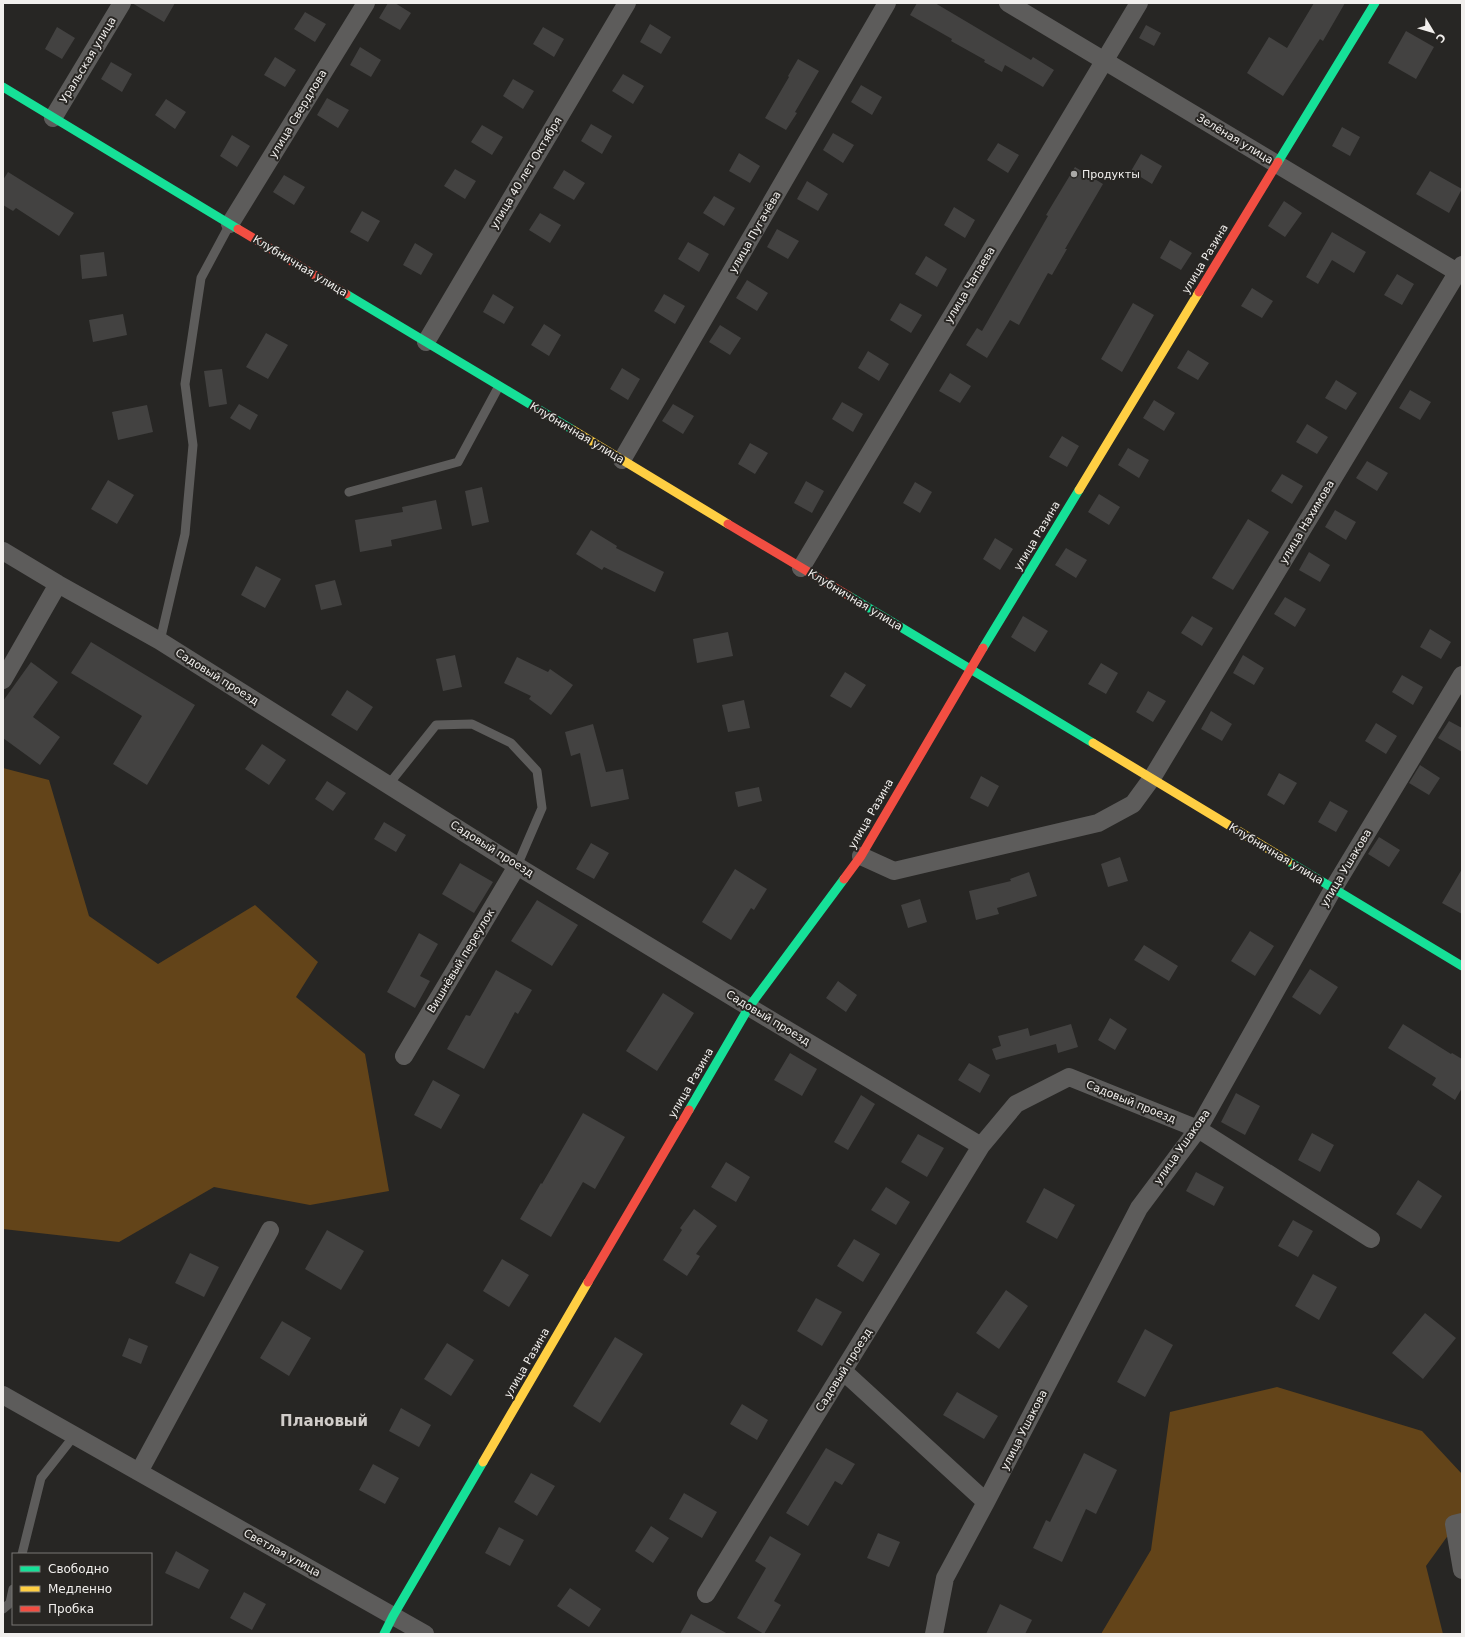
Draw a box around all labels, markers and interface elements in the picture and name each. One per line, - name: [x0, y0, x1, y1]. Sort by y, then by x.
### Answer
- north arrow: [1413, 12, 1453, 52]
- street label: Уральская улица: [57, 14, 119, 106]
- text: С: [1433, 31, 1448, 45]
- street label: улица Свердлова: [266, 67, 330, 161]
- street label: Зелёная улица: [1195, 111, 1275, 167]
- street label: улица 40 лет Октября: [487, 115, 565, 231]
- place label: Продукты: [1082, 168, 1140, 181]
- marker: Продукты: [1069, 169, 1079, 179]
- street label: улица Пугачёва: [726, 189, 784, 275]
- street label: улица Разина: [1179, 222, 1231, 296]
- street label: Клубничная улица: [250, 233, 350, 299]
- street label: улица Чапаева: [942, 245, 998, 325]
- street label: Клубничная улица: [527, 400, 627, 466]
- street label: улица Нахимова: [1277, 478, 1337, 566]
- street label: улица Разина: [1011, 499, 1063, 573]
- street label: Клубничная улица: [805, 567, 905, 633]
- street label: Садовый проезд: [173, 646, 261, 708]
- street label: улица Разина: [846, 777, 896, 851]
- street label: Садовый проезд: [448, 818, 536, 880]
- street label: Клубничная улица: [1226, 821, 1326, 887]
- street label: улица Ушакова: [1318, 827, 1374, 909]
- street label: Вишнёвый переулок: [425, 906, 497, 1015]
- street label: Садовый проезд: [724, 988, 813, 1048]
- street label: улица Разина: [666, 1046, 716, 1120]
- street label: Садовый проезд: [1084, 1078, 1178, 1126]
- street label: улица Ушакова: [1151, 1107, 1213, 1187]
- street label: улица Разина: [502, 1326, 552, 1400]
- street label: Садовый проезд: [813, 1326, 875, 1414]
- street label: улица Ушакова: [998, 1388, 1050, 1472]
- district label: Плановый: [280, 1412, 368, 1430]
- street label: Светлая улица: [241, 1526, 323, 1580]
- legend: [12, 1553, 152, 1625]
- text: Свободно: [48, 1562, 109, 1576]
- text: Медленно: [48, 1582, 112, 1596]
- text: Пробка: [48, 1602, 94, 1616]

